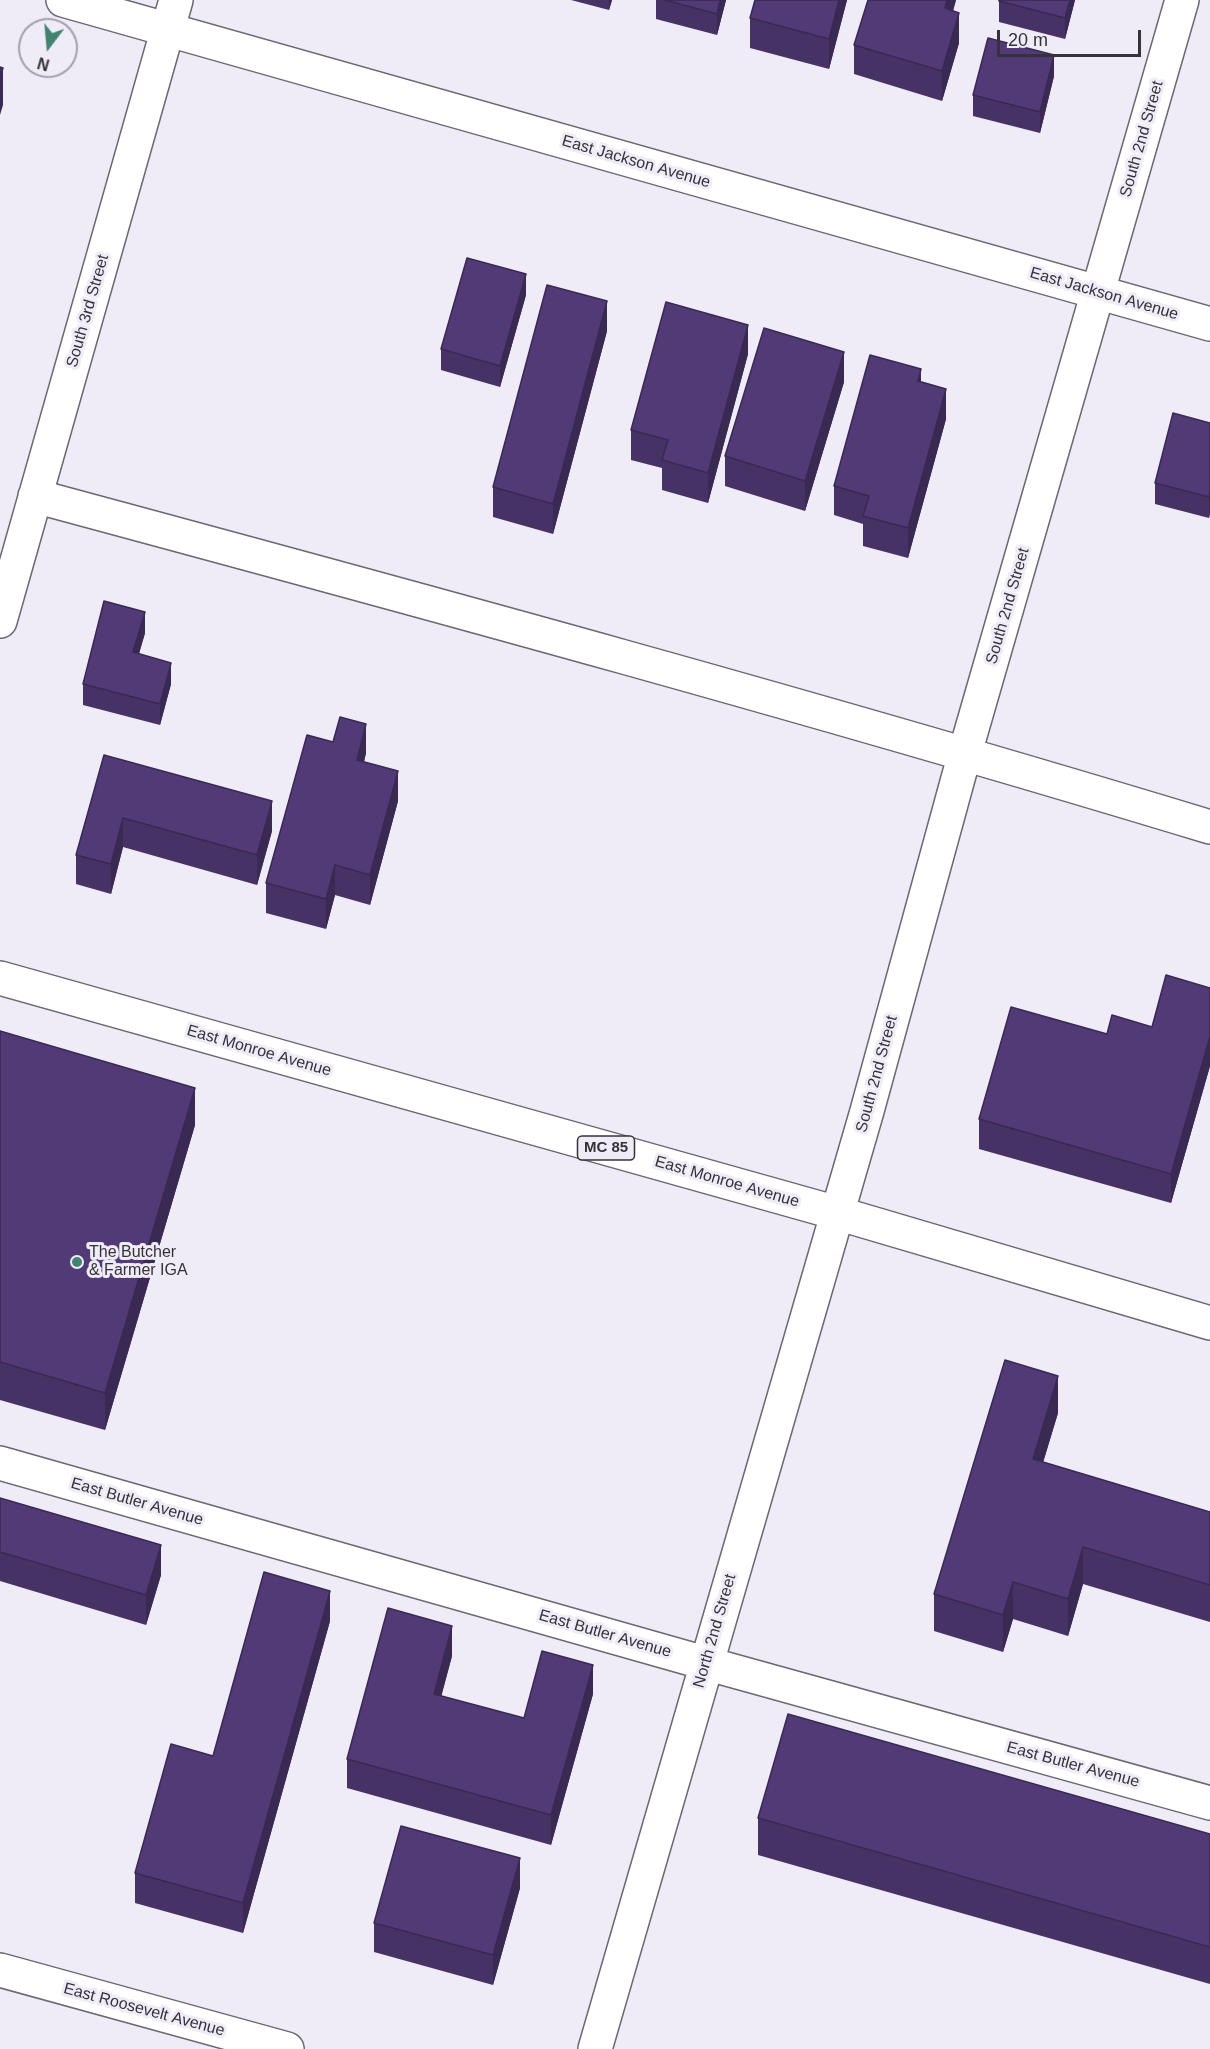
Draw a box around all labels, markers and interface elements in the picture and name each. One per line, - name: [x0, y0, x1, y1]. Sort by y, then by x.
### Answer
- north arrow: [18, 18, 78, 78]
- scale bar: [1000, 18, 1144, 56]
- text: 20 m: [1008, 30, 1048, 50]
- text: N: [36, 54, 51, 74]
- street label: South 2nd Street: [1116, 79, 1168, 199]
- street label: East Jackson Avenue: [560, 132, 712, 192]
- street label: South 3rd Street: [63, 252, 113, 370]
- street label: East Jackson Avenue: [1028, 264, 1180, 324]
- street label: South 2nd Street: [982, 546, 1034, 666]
- street label: South 2nd Street: [852, 1014, 902, 1134]
- street label: East Monroe Avenue: [185, 1021, 333, 1081]
- road number: MC 85: [578, 1136, 634, 1160]
- street label: East Monroe Avenue: [653, 1152, 801, 1212]
- place label: The Butcher & Farmer IGA: [89, 1243, 188, 1281]
- marker: The Butcher & Farmer IGA: [70, 1255, 84, 1269]
- street label: East Butler Avenue: [69, 1474, 205, 1530]
- street label: North 2nd Street: [690, 1572, 740, 1690]
- street label: East Butler Avenue: [537, 1606, 673, 1662]
- street label: East Butler Avenue: [1005, 1738, 1141, 1792]
- street label: East Roosevelt Avenue: [61, 1979, 227, 2041]

